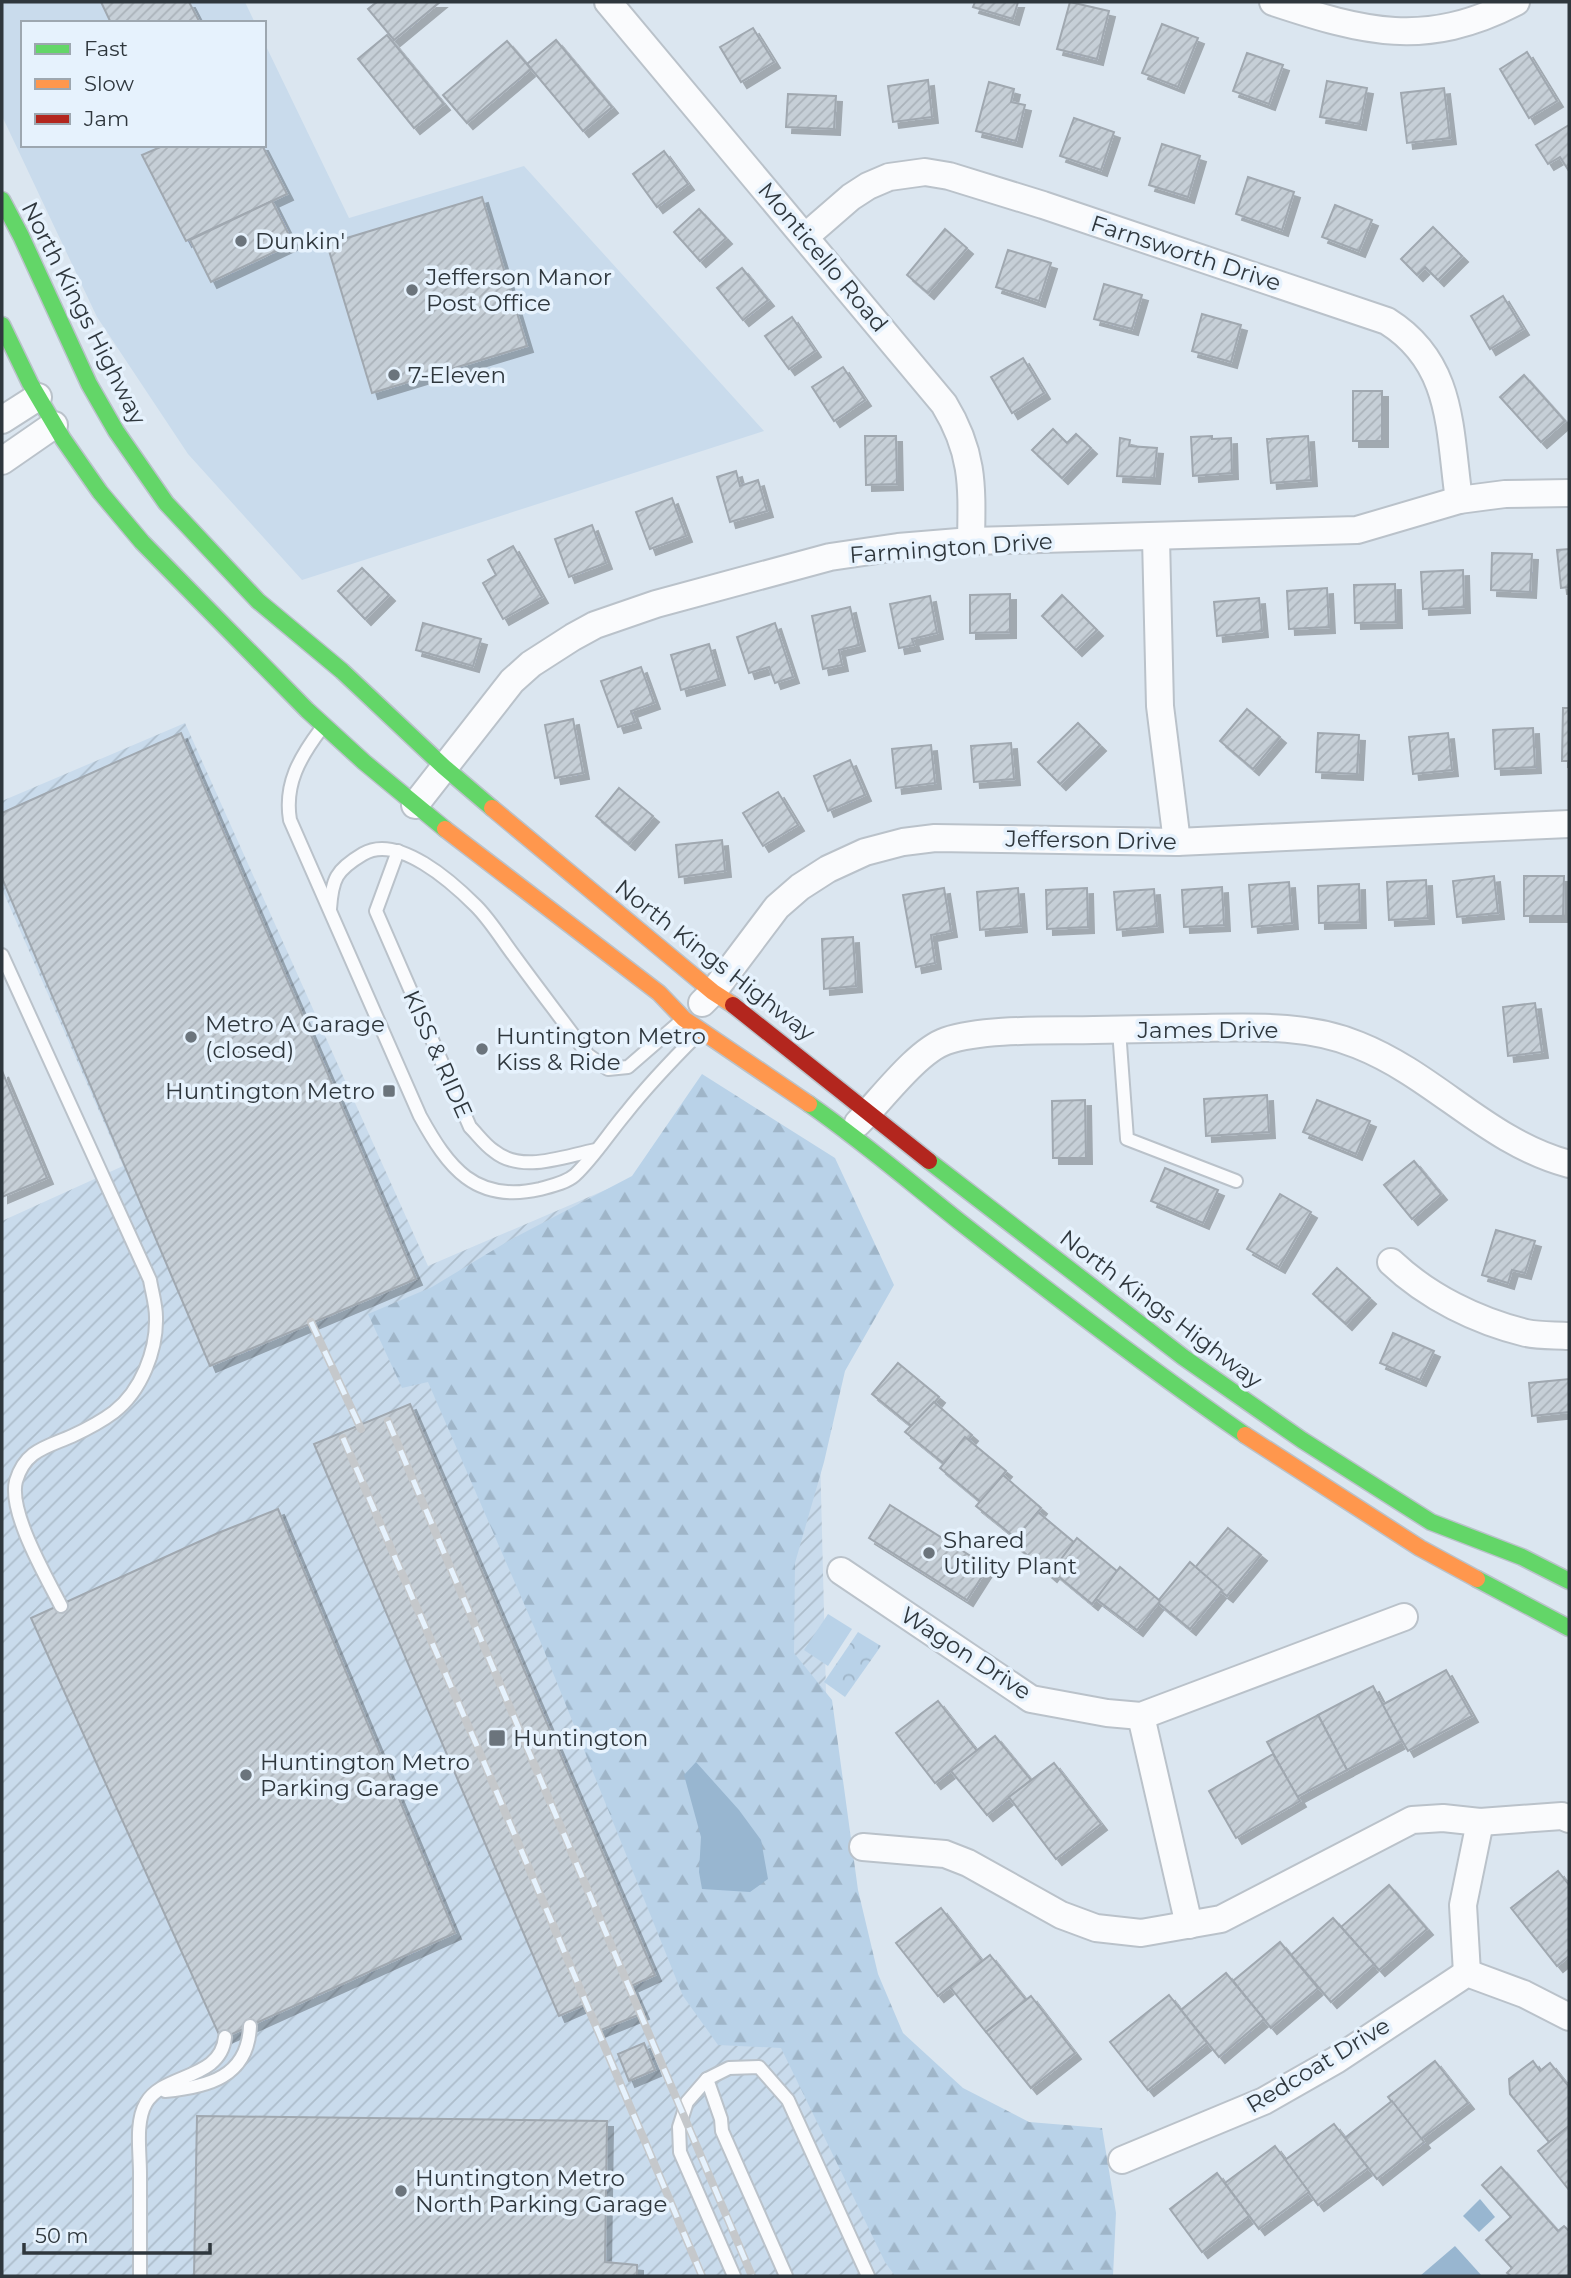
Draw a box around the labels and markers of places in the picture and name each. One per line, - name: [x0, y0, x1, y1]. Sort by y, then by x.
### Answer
- place label: Dunkin': [255, 227, 345, 255]
- marker: Dunkin': [233, 233, 249, 249]
- place label: Jefferson Manor Post Office: [425, 263, 612, 317]
- marker: Jefferson Manor Post Office: [404, 282, 420, 298]
- place label: 7-Eleven: [408, 361, 506, 389]
- marker: 7-Eleven: [386, 367, 402, 383]
- place label: Metro A Garage (closed): [205, 1010, 385, 1064]
- place label: Huntington Metro Kiss & Ride: [496, 1022, 706, 1076]
- marker: Metro A Garage (closed): [183, 1029, 199, 1045]
- marker: Huntington Metro Kiss & Ride: [474, 1041, 490, 1057]
- place label: Huntington Metro: [165, 1077, 375, 1105]
- marker: Huntington Metro: [381, 1083, 397, 1099]
- place label: Shared Utility Plant: [943, 1526, 1077, 1580]
- marker: Shared Utility Plant: [921, 1545, 937, 1561]
- place label: Huntington: [513, 1724, 648, 1752]
- marker: Huntington: [487, 1728, 507, 1748]
- place label: Huntington Metro Parking Garage: [260, 1748, 470, 1802]
- marker: Huntington Metro Parking Garage: [238, 1767, 254, 1783]
- place label: Huntington Metro North Parking Garage: [415, 2164, 668, 2218]
- marker: Huntington Metro North Parking Garage: [393, 2183, 409, 2199]

